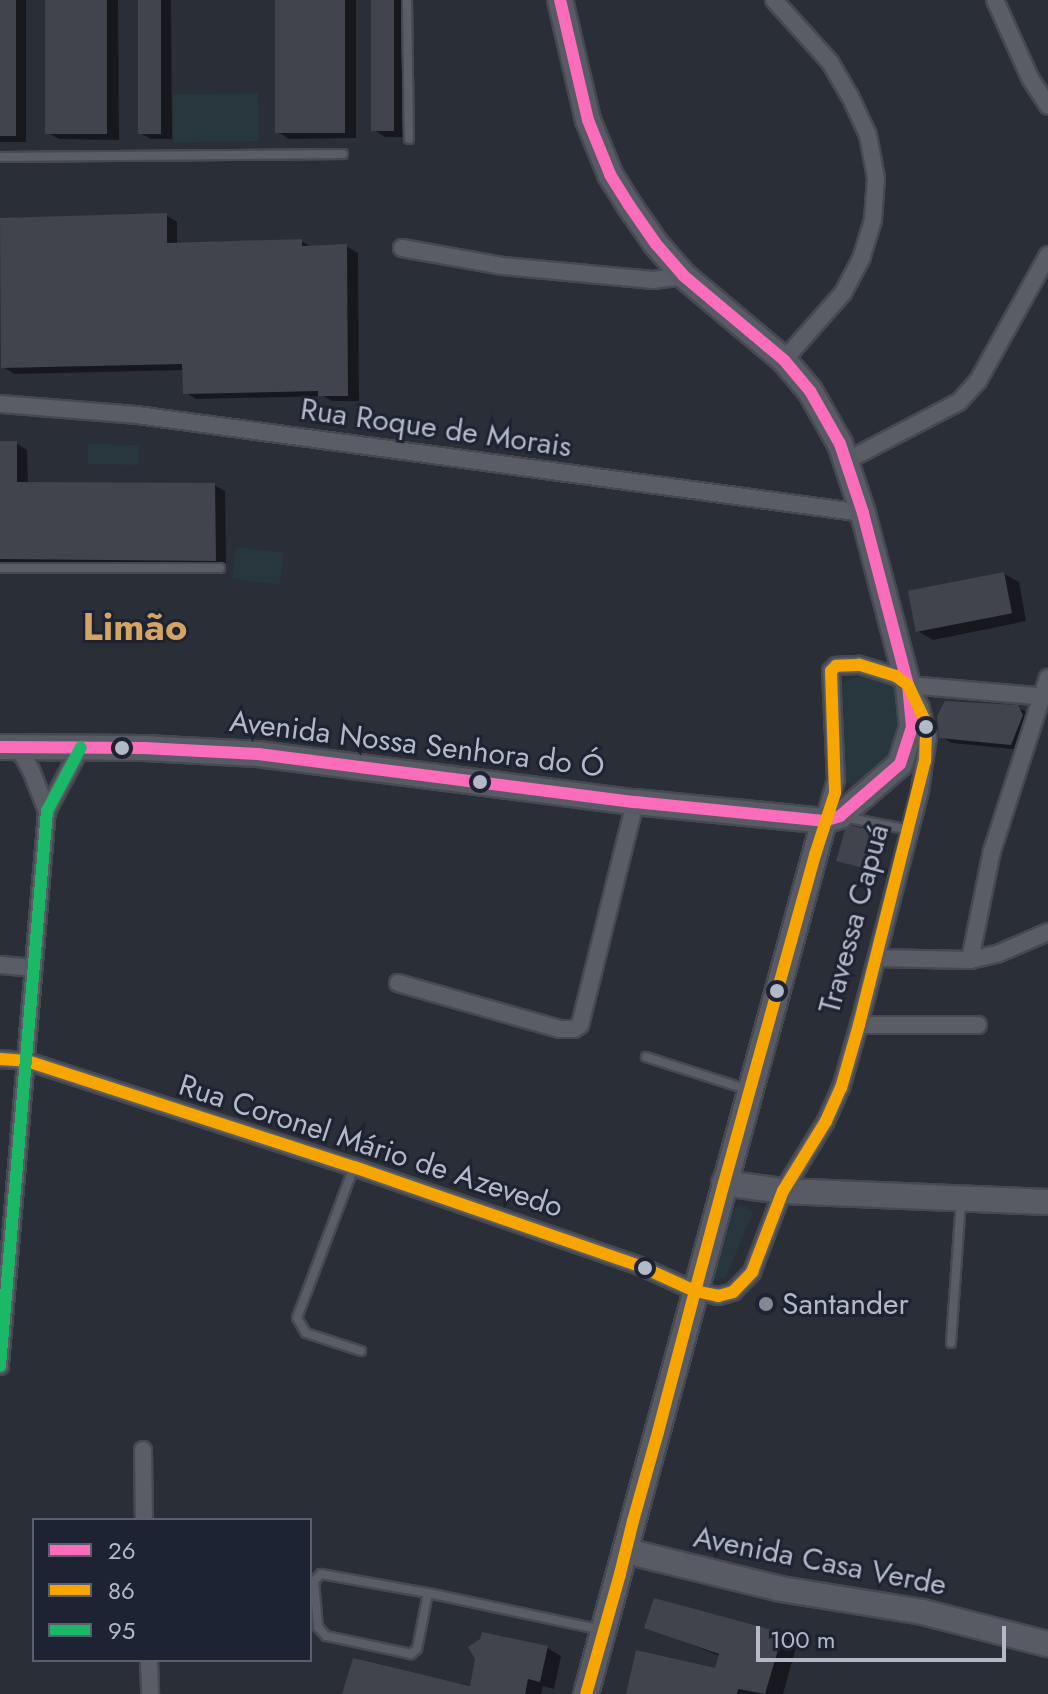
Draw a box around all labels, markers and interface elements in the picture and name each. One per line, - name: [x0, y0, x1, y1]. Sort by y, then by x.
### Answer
- street label: Rua Roque de Morais: [298, 391, 574, 465]
- district label: Limão: [83, 604, 187, 650]
- street label: Avenida Nossa Senhora do Ó: [227, 703, 607, 785]
- unlabelled marker: [918, 719, 934, 735]
- unlabelled marker: [114, 740, 130, 756]
- unlabelled marker: [472, 774, 488, 790]
- street label: Travessa Capuá: [811, 820, 897, 1018]
- unlabelled marker: [769, 983, 785, 999]
- street label: Rua Coronel Mário de Azevedo: [175, 1067, 567, 1225]
- unlabelled marker: [637, 1260, 653, 1276]
- place label: Santander: [782, 1286, 909, 1322]
- marker: Santander: [757, 1295, 775, 1313]
- legend: [32, 1518, 312, 1662]
- street label: Avenida Casa Verde: [691, 1519, 949, 1603]
- text: 26: [108, 1533, 135, 1568]
- text: 86: [108, 1573, 135, 1608]
- scale bar: [760, 1610, 1010, 1660]
- text: 95: [108, 1613, 135, 1648]
- text: 100 m: [770, 1622, 836, 1657]

